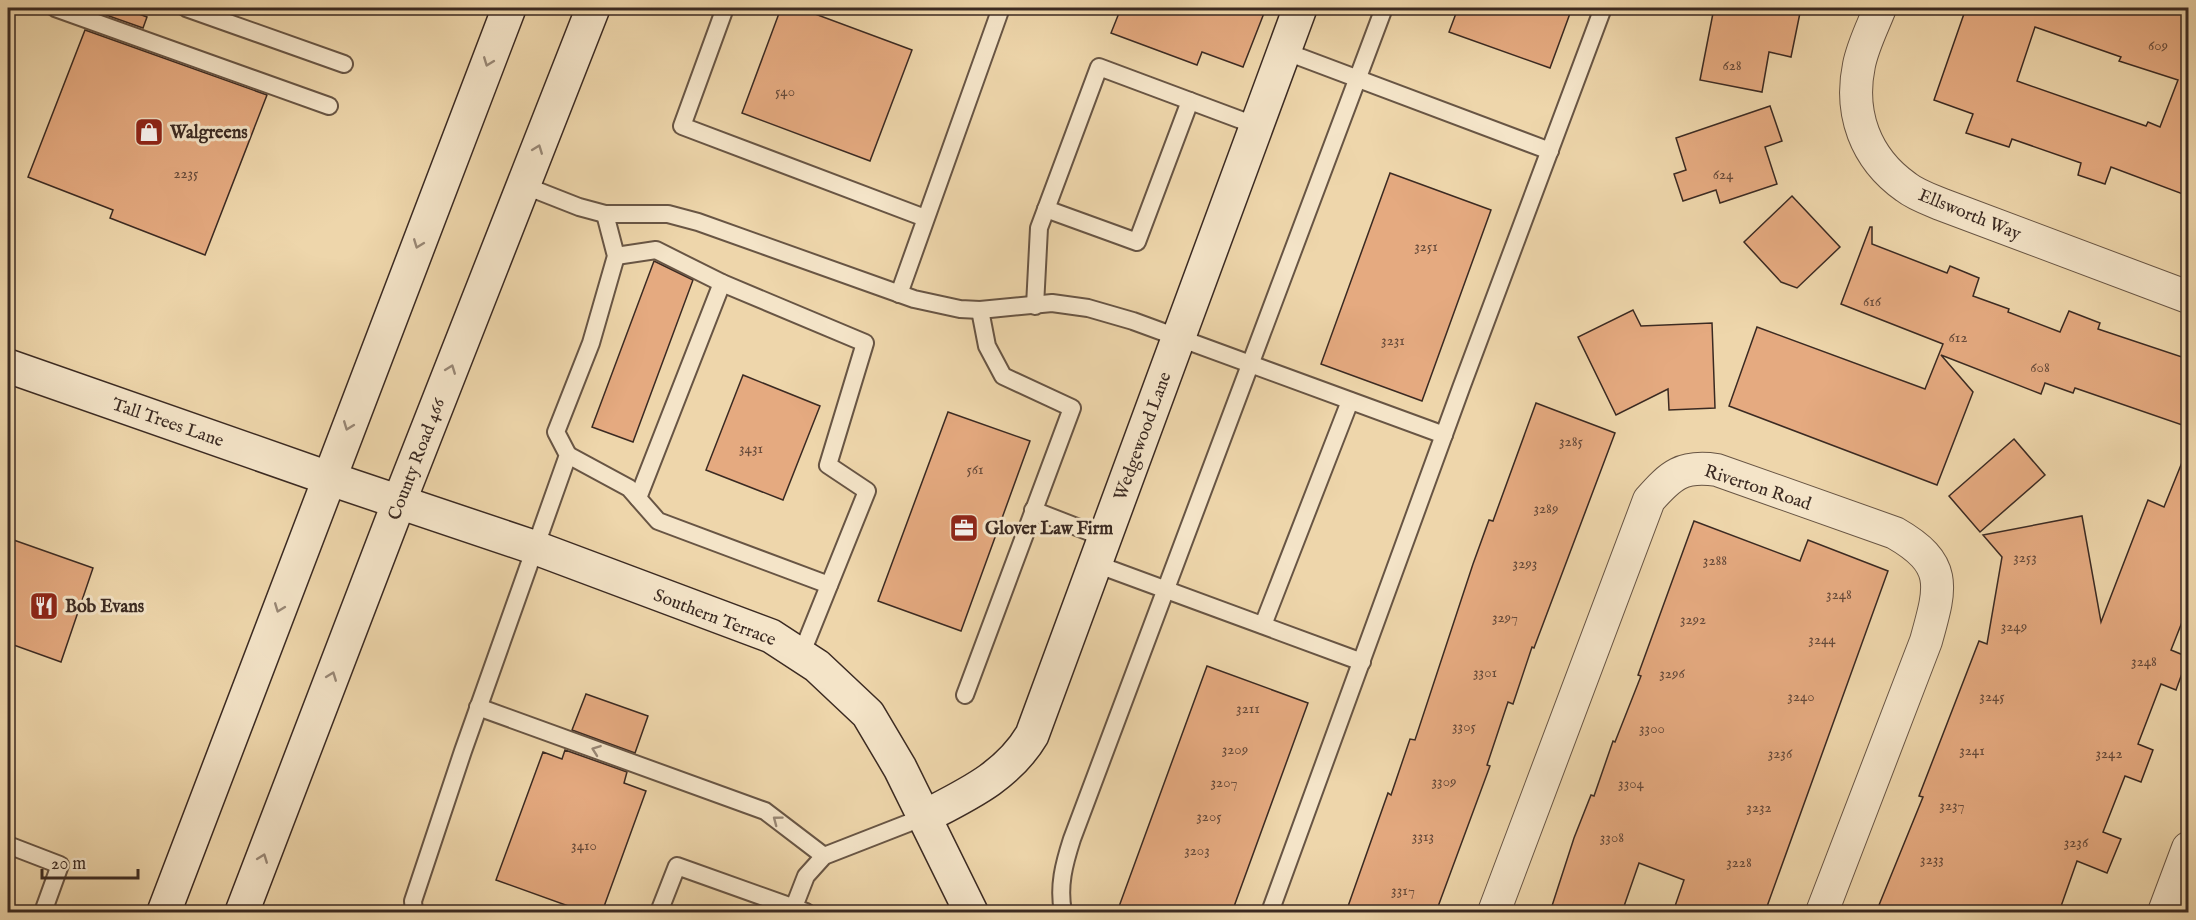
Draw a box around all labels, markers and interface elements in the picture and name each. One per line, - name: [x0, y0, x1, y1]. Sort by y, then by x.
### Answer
- house number: 609: [2148, 36, 2168, 55]
- one-way arrow: [483, 56, 495, 67]
- house number: 628: [1722, 56, 1742, 75]
- house number: 540: [775, 82, 795, 101]
- shop icon: Walgreens: [133, 116, 165, 148]
- place label: Walgreens: [169, 122, 248, 145]
- one-way arrow: [530, 144, 543, 154]
- house number: 2235: [173, 164, 199, 183]
- house number: 624: [1713, 165, 1734, 184]
- street label: Ellsworth Way: [1915, 184, 2024, 246]
- house number: 3251: [1414, 237, 1438, 256]
- one-way arrow: [413, 238, 425, 249]
- house number: 616: [1863, 292, 1882, 311]
- house number: 612: [1949, 328, 1967, 347]
- house number: 3231: [1381, 331, 1405, 350]
- house number: 608: [2030, 358, 2050, 377]
- one-way arrow: [444, 364, 456, 375]
- street label: Wedgewood Lane: [1109, 369, 1177, 504]
- street label: Tall Trees Lane: [109, 394, 227, 453]
- street label: County Road 466: [384, 395, 451, 524]
- one-way arrow: [343, 420, 355, 431]
- house number: 3285: [1559, 432, 1584, 451]
- house number: 3431: [739, 439, 763, 458]
- house number: 561: [966, 460, 984, 479]
- street label: Riverton Road: [1701, 460, 1814, 517]
- house number: 3289: [1533, 499, 1559, 518]
- office icon: Glover Law Firm: [948, 512, 980, 544]
- place label: Glover Law Firm: [985, 518, 1113, 541]
- house number: 3253: [2013, 548, 2037, 567]
- house number: 3288: [1703, 551, 1727, 570]
- house number: 3293: [1513, 554, 1537, 573]
- street label: Southern Terrace: [650, 585, 779, 652]
- house number: 3248: [1826, 585, 1852, 604]
- restaurant icon: Bob Evans: [28, 590, 60, 622]
- place label: Bob Evans: [65, 596, 145, 619]
- one-way arrow: [274, 602, 286, 613]
- house number: 3297: [1492, 608, 1518, 627]
- house number: 3292: [1680, 610, 1706, 629]
- house number: 3249: [2001, 617, 2027, 636]
- house number: 3244: [1808, 630, 1836, 649]
- house number: 3248: [2131, 652, 2157, 671]
- house number: 3301: [1473, 663, 1497, 682]
- house number: 3296: [1659, 664, 1685, 683]
- one-way arrow: [325, 671, 338, 682]
- house number: 3240: [1787, 687, 1815, 706]
- house number: 3245: [1979, 687, 2005, 706]
- house number: 3211: [1236, 699, 1260, 718]
- house number: 3305: [1452, 717, 1477, 736]
- house number: 3300: [1639, 719, 1665, 738]
- house number: 3209: [1222, 740, 1248, 759]
- house number: 3241: [1959, 741, 1985, 760]
- one-way arrow: [591, 744, 602, 757]
- house number: 3236: [1768, 744, 1793, 763]
- house number: 3242: [2095, 744, 2123, 763]
- house number: 3309: [1431, 772, 1457, 791]
- house number: 3207: [1210, 773, 1238, 792]
- house number: 3304: [1618, 774, 1645, 793]
- house number: 3237: [1939, 796, 1965, 815]
- house number: 3232: [1746, 798, 1772, 817]
- house number: 3205: [1196, 807, 1222, 826]
- one-way arrow: [773, 817, 784, 828]
- house number: 3313: [1412, 827, 1434, 846]
- house number: 3308: [1600, 828, 1624, 847]
- house number: 3236: [2064, 833, 2089, 852]
- house number: 3410: [571, 836, 597, 855]
- house number: 3203: [1184, 841, 1210, 860]
- scale bar: [42, 842, 138, 880]
- house number: 3233: [1920, 850, 1944, 869]
- text: 20 m: [51, 853, 86, 876]
- one-way arrow: [256, 853, 268, 864]
- house number: 3228: [1726, 853, 1752, 872]
- house number: 3317: [1391, 881, 1415, 900]

